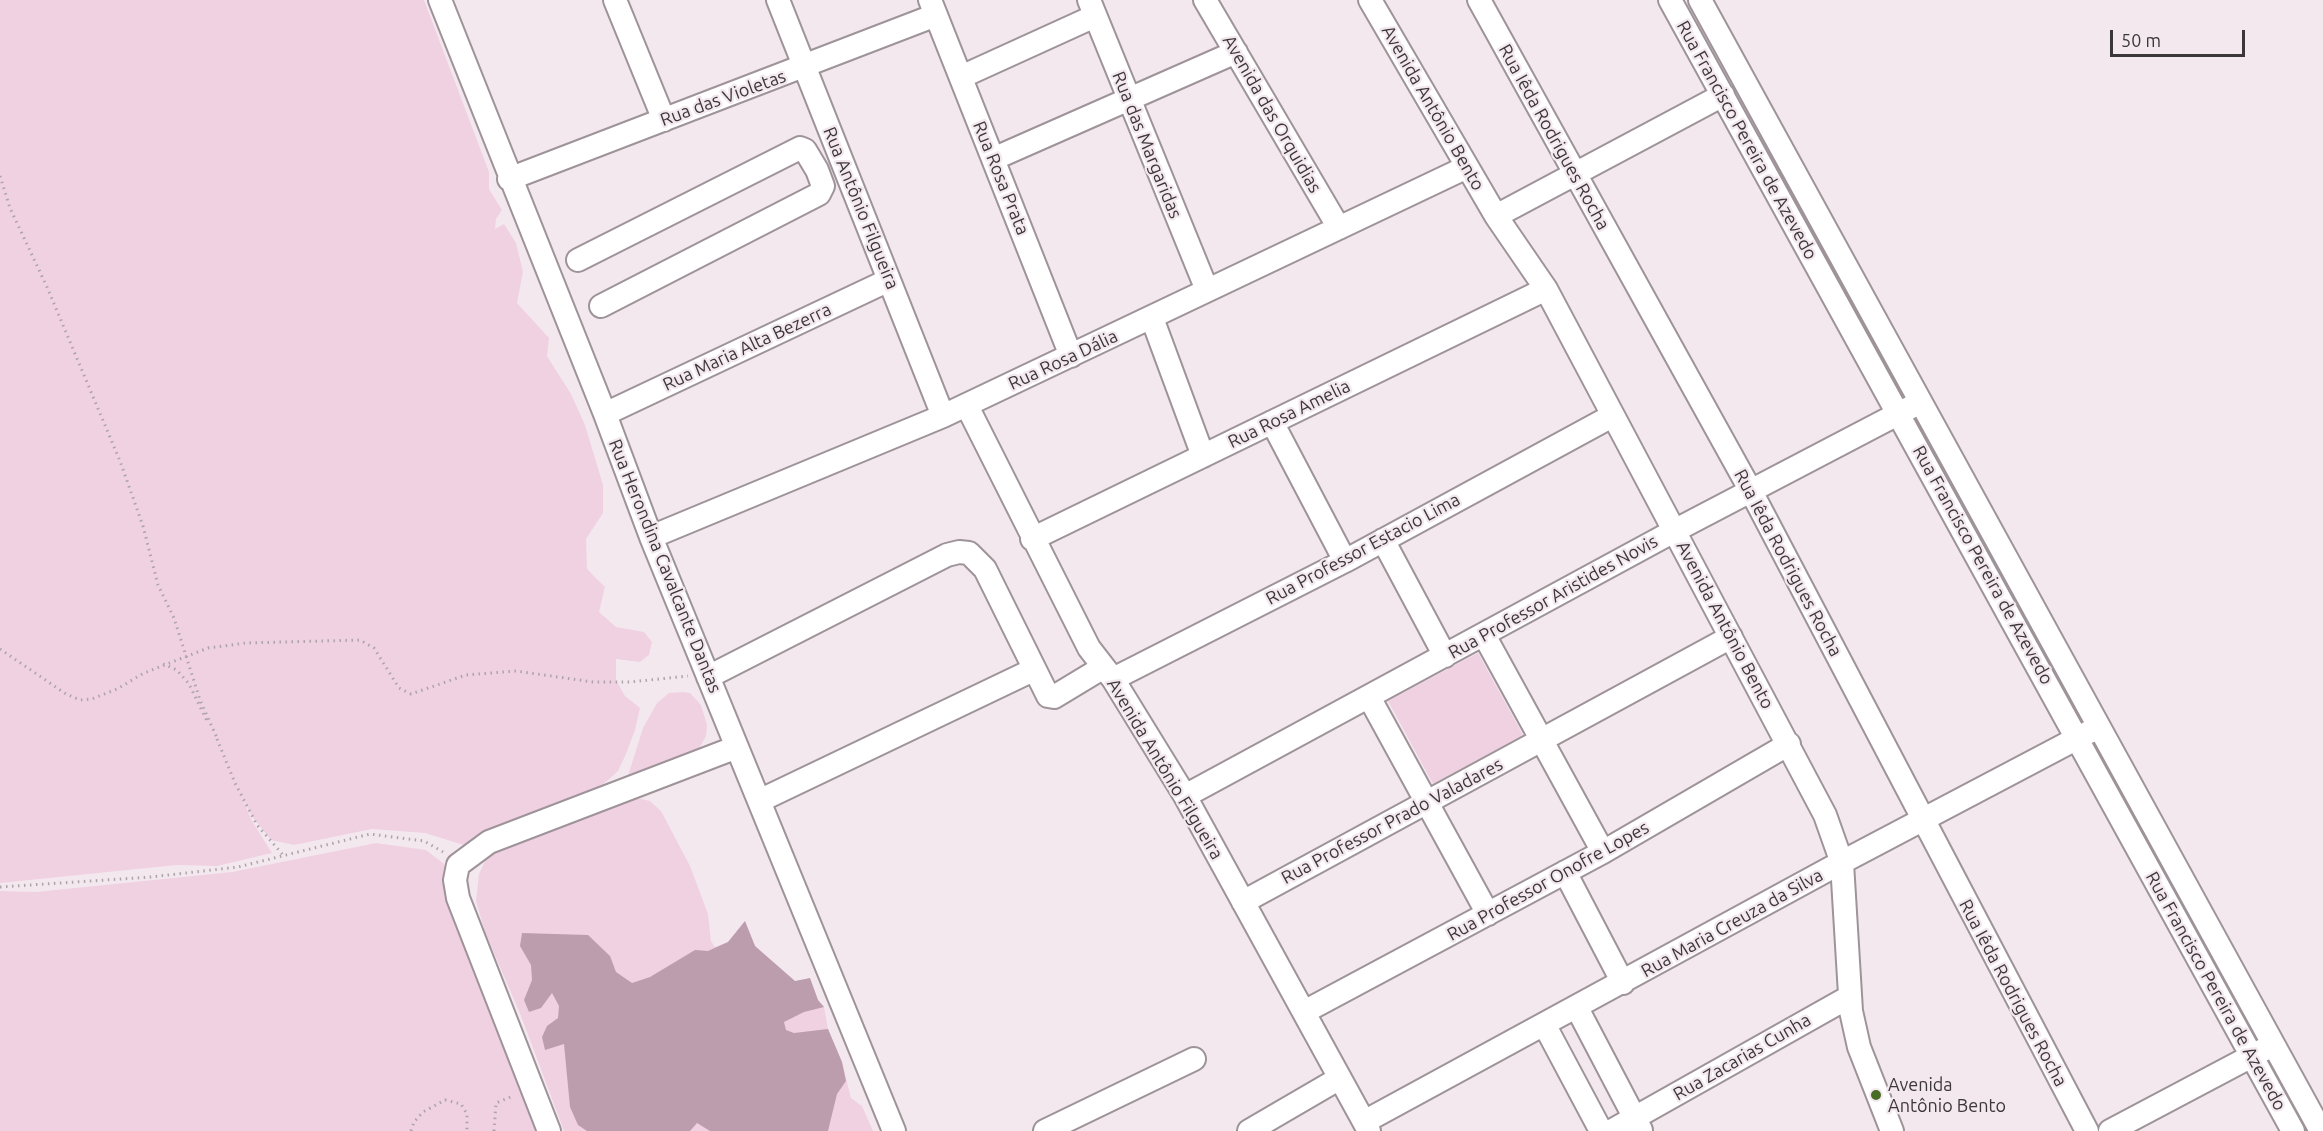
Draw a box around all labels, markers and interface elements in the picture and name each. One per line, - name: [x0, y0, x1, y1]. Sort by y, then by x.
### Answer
- street label: Rua Francisco Pereira de Azevedo: [1672, 17, 1822, 263]
- scale bar: [2113, 18, 2248, 56]
- street label: Avenida Antônio Bento: [1377, 22, 1489, 194]
- text: 50 m: [2121, 30, 2161, 50]
- street label: Avenida das Orquidias: [1218, 31, 1326, 197]
- street label: Rua Iêda Rodrigues Rocha: [1494, 40, 1614, 234]
- street label: Rua das Violetas: [657, 65, 789, 131]
- street label: Rua das Margaridas: [1108, 68, 1186, 222]
- street label: Rua Rosa Prata: [968, 118, 1034, 238]
- street label: Rua Antônio Filgueira: [819, 124, 903, 292]
- street label: Rua Maria Alta Bezerra: [659, 298, 835, 396]
- street label: Rua Rosa Dália: [1005, 325, 1121, 395]
- street label: Rua Rosa Amelia: [1224, 375, 1354, 453]
- street label: Rua Herondina Cavalcante Dantas: [604, 436, 726, 696]
- street label: Rua Francisco Pereira de Azevedo: [1908, 442, 2058, 688]
- street label: Rua Iêda Rodrigues Rocha: [1729, 466, 1847, 660]
- street label: Rua Professor Estacio Lima: [1262, 489, 1464, 609]
- street label: Rua Professor Aristides Novis: [1445, 530, 1661, 664]
- street label: Avenida Antônio Bento: [1672, 537, 1778, 713]
- street label: Avenida Antônio Filgueira: [1102, 675, 1228, 863]
- street label: Rua Professor Prado Valadares: [1278, 753, 1506, 889]
- street label: Rua Professor Onofre Lopes: [1443, 816, 1653, 946]
- street label: Rua Maria Creuza da Silva: [1637, 864, 1827, 982]
- street label: Rua Francisco Pereira de Azevedo: [2141, 868, 2291, 1114]
- street label: Rua Iêda Rodrigues Rocha: [1954, 896, 2072, 1090]
- street label: Rua Zacarias Cunha: [1669, 1009, 1815, 1105]
- place label: Avenida Antônio Bento: [1888, 1074, 2006, 1116]
- marker: Avenida Antônio Bento: [1869, 1088, 1883, 1102]

